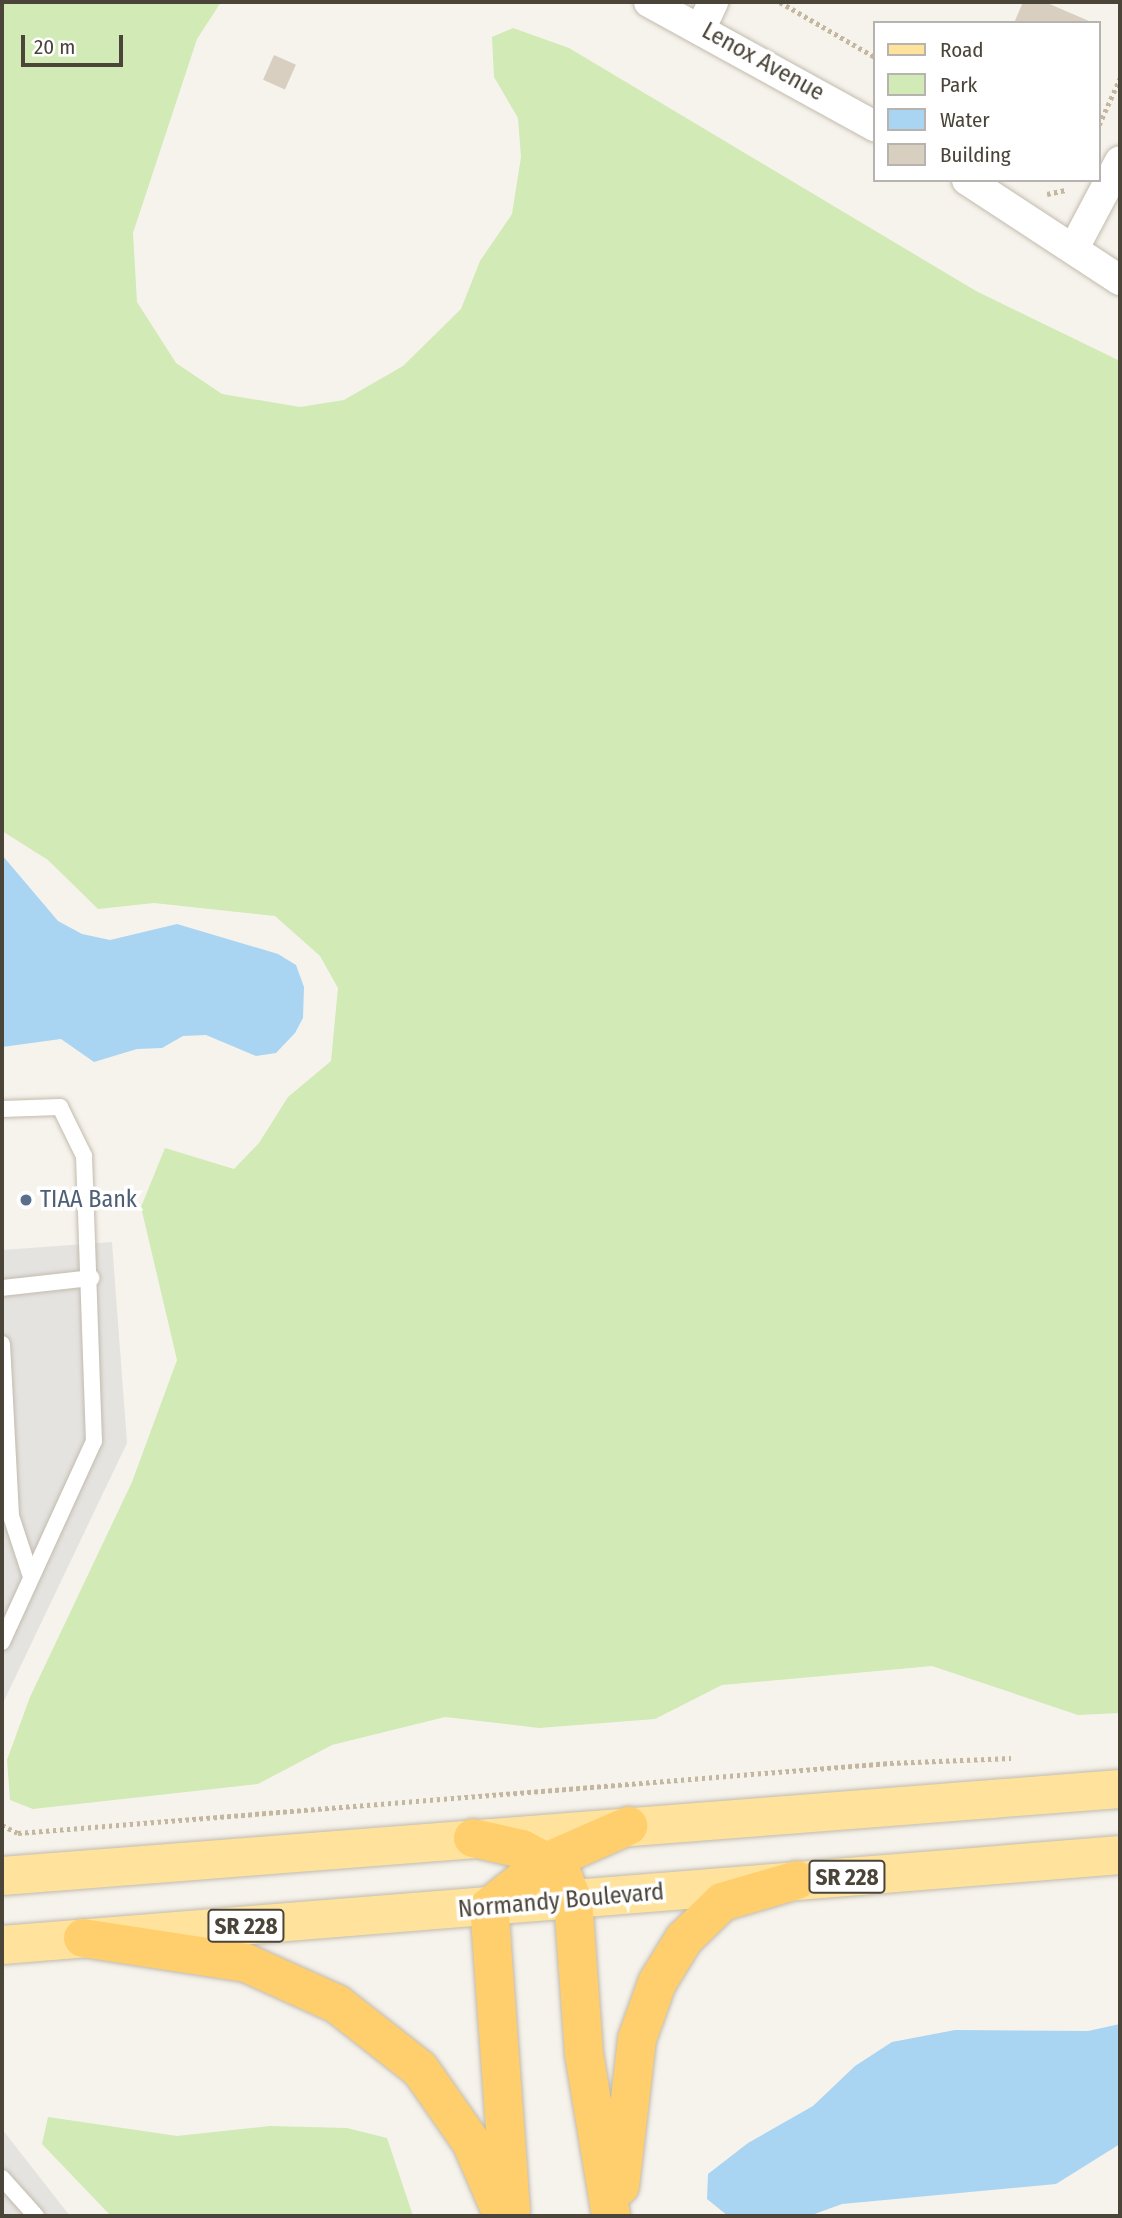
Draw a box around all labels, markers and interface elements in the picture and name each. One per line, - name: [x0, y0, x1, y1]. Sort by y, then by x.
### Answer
- street label: Lenox Avenue: [697, 17, 829, 107]
- scale bar: [24, 21, 126, 65]
- legend: [874, 21, 1101, 182]
- text: 20 m: [34, 34, 75, 60]
- text: Road: [940, 37, 984, 63]
- text: Park: [940, 72, 977, 98]
- text: Water: [940, 107, 990, 133]
- text: Building: [940, 142, 1011, 168]
- place label: TIAA Bank: [40, 1186, 137, 1214]
- marker: TIAA Bank: [18, 1192, 34, 1208]
- road number: SR 228: [807, 1858, 887, 1896]
- street label: Normandy Boulevard: [457, 1878, 665, 1924]
- road number: SR 228: [206, 1907, 286, 1946]

